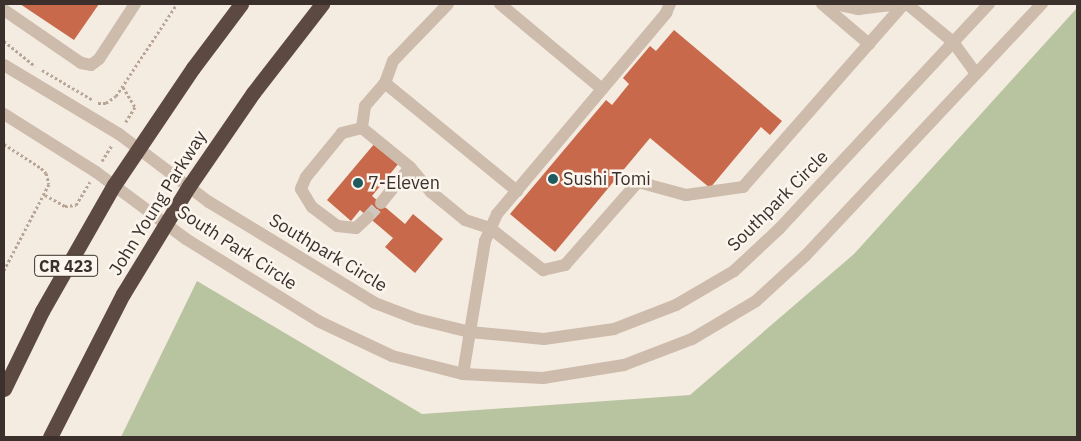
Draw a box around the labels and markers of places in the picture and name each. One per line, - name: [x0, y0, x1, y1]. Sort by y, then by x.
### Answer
- place label: Sushi Tomi: [563, 168, 651, 190]
- place label: 7-Eleven: [368, 172, 440, 194]
- marker: Sushi Tomi: [547, 173, 559, 185]
- marker: 7-Eleven: [352, 177, 364, 189]

